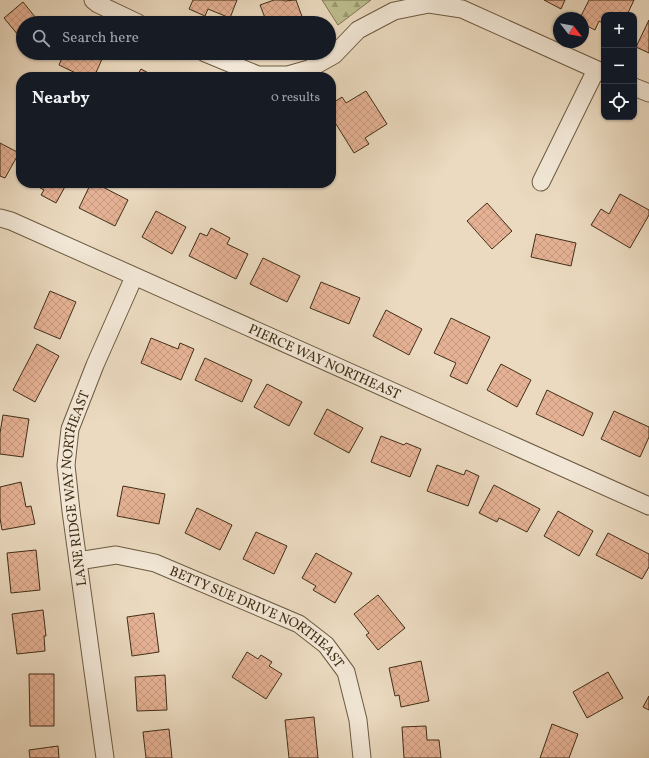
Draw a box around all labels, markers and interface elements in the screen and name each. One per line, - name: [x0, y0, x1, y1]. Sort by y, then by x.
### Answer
- north arrow: [553, 12, 589, 48]
- map controls: [601, 12, 637, 120]
- button: +: [601, 12, 637, 48]
- search box: [16, 16, 336, 60]
- icon: search: [30, 27, 52, 49]
- text: Search here: [62, 28, 139, 49]
- button: −: [601, 48, 637, 84]
- button: locate: [601, 84, 637, 120]
- text: Nearby: [32, 87, 90, 110]
- text: 0 results: [271, 89, 320, 107]
- street label: PIERCE WAY NORTHEAST: [245, 320, 403, 405]
- street label: LANE RIDGE WAY NORTHEAST: [58, 388, 95, 587]
- street label: BETTY SUE DRIVE NORTHEAST: [166, 562, 348, 672]

